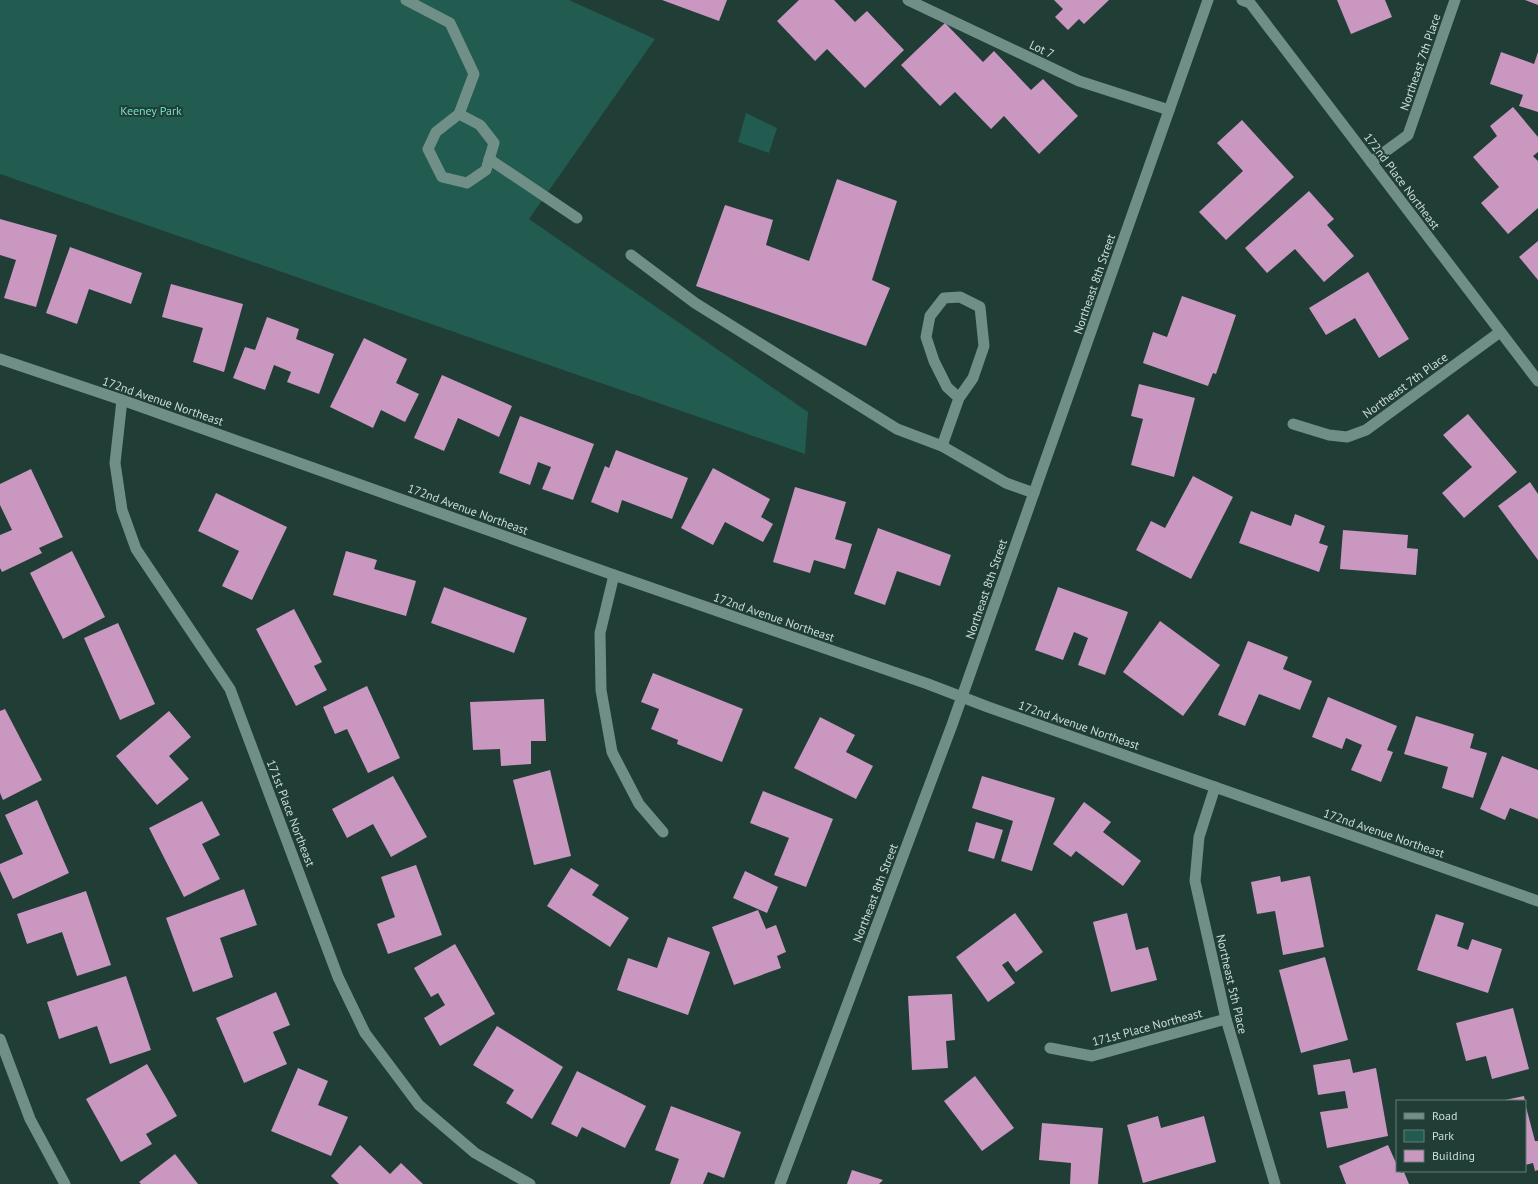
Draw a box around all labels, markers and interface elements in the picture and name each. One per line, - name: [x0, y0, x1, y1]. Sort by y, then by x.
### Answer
- street label: Northeast 7th Place: [1396, 12, 1444, 112]
- street label: Lot 7: [1027, 37, 1057, 61]
- park label: Keeney Park: [120, 103, 182, 118]
- street label: 172nd Place Northeast: [1361, 130, 1443, 232]
- street label: Northeast 8th Street: [1070, 232, 1118, 336]
- street label: Northeast 7th Place: [1360, 349, 1450, 421]
- street label: 172nd Avenue Northeast: [101, 373, 225, 429]
- street label: 172nd Avenue Northeast: [406, 480, 530, 538]
- street label: Northeast 8th Street: [962, 537, 1010, 641]
- street label: 172nd Avenue Northeast: [712, 589, 836, 645]
- street label: 172nd Avenue Northeast: [1017, 697, 1141, 753]
- street label: 171st Place Northeast: [264, 757, 318, 869]
- street label: 172nd Avenue Northeast: [1322, 805, 1446, 861]
- street label: Northeast 8th Street: [849, 841, 901, 945]
- street label: Northeast 5th Place: [1213, 933, 1251, 1035]
- street label: 171st Place Northeast: [1090, 1005, 1204, 1049]
- legend: [1396, 1100, 1526, 1172]
- text: Road: [1432, 1108, 1457, 1123]
- text: Park: [1432, 1128, 1454, 1143]
- text: Building: [1432, 1148, 1475, 1163]

